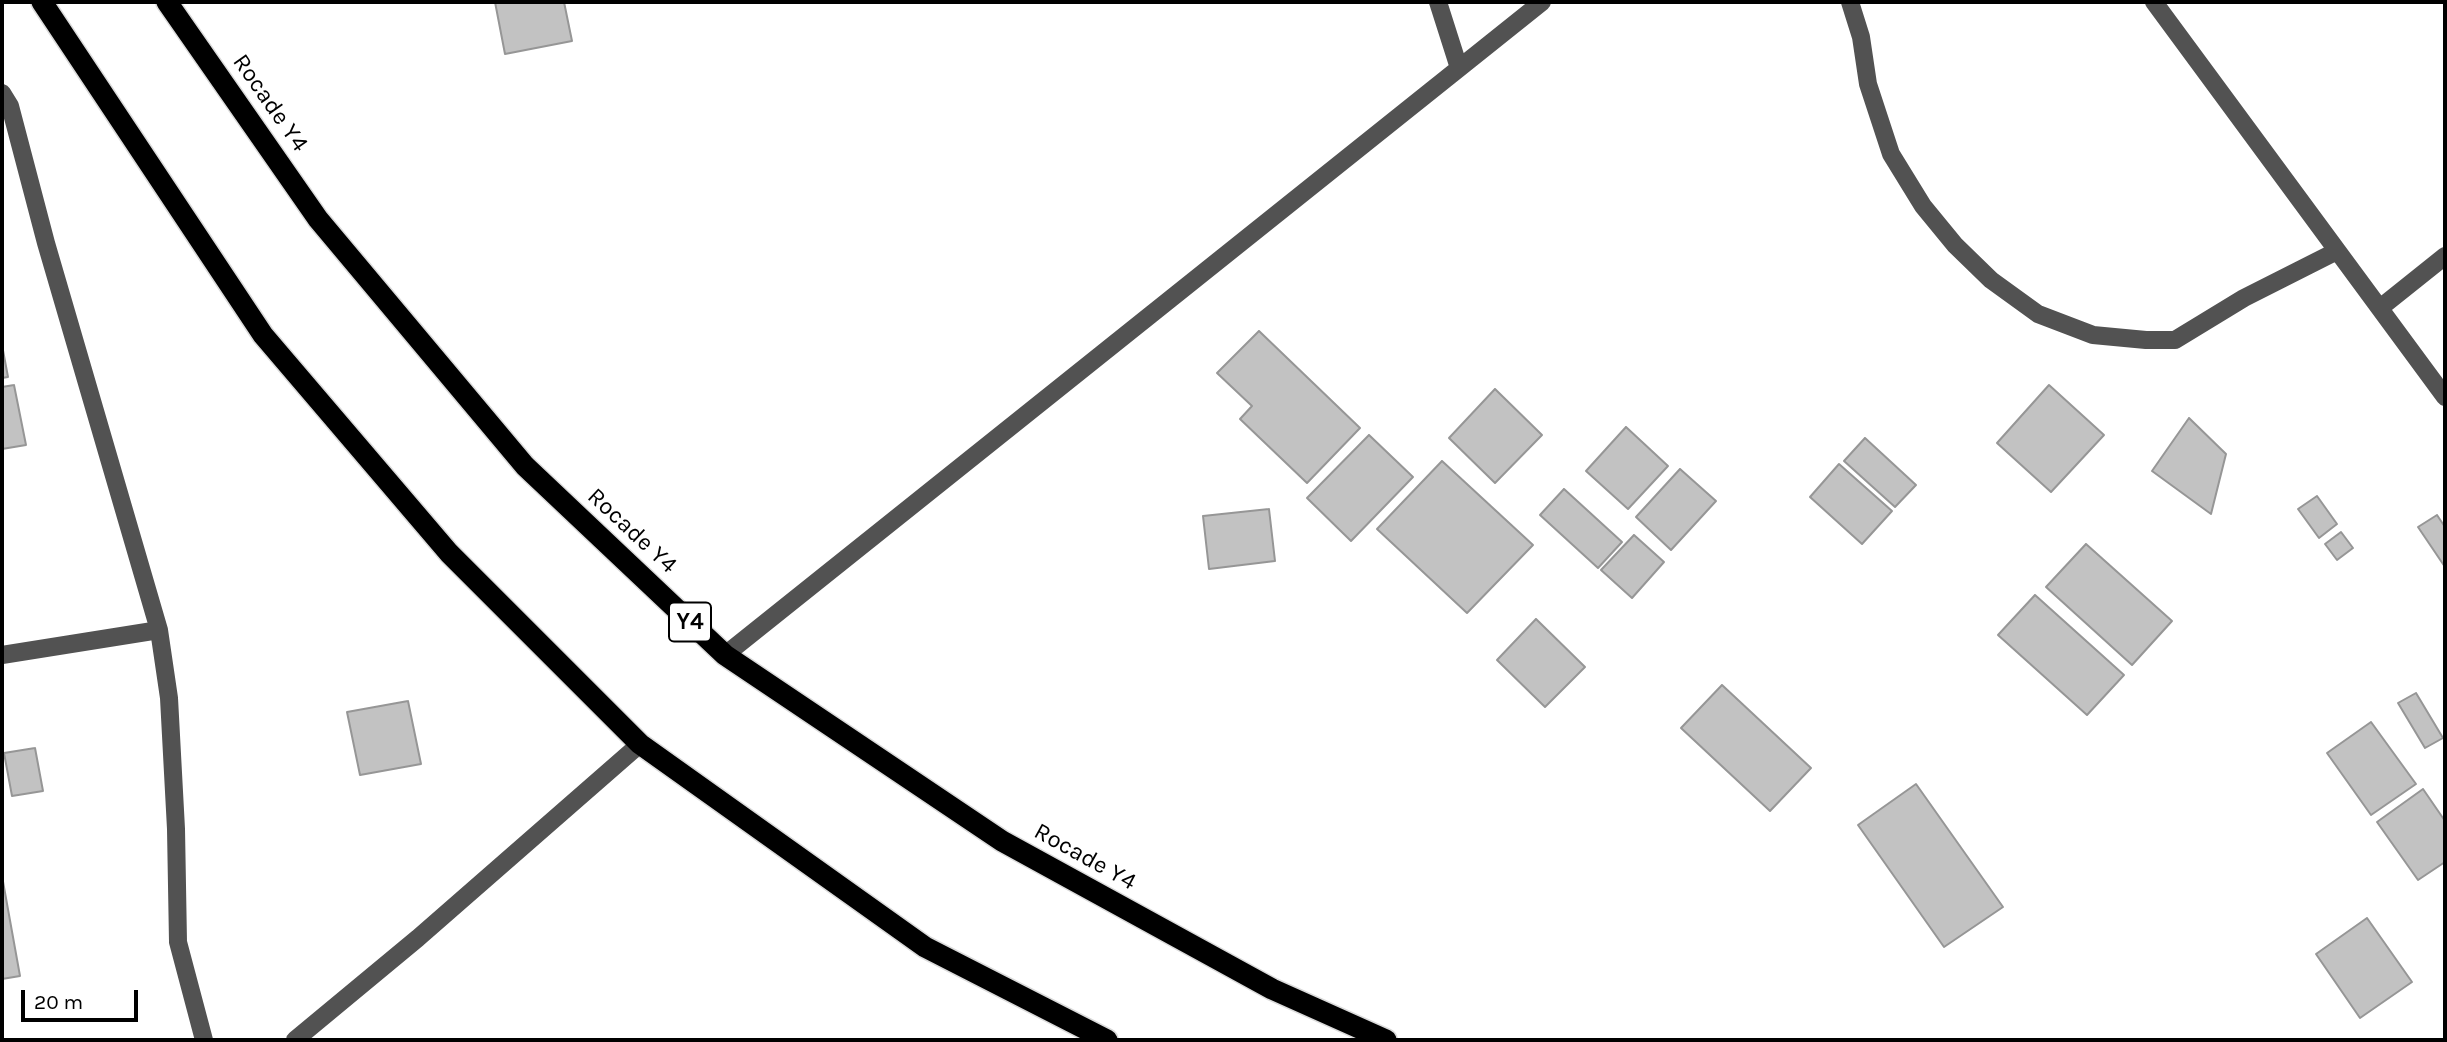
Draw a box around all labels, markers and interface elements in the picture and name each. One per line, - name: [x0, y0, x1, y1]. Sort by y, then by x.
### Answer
- street label: Rocade Y4: [226, 49, 314, 157]
- street label: Rocade Y4: [581, 482, 683, 580]
- road number: Y4: [669, 602, 711, 642]
- street label: Rocade Y4: [1029, 817, 1141, 897]
- scale bar: [24, 976, 142, 1020]
- text: 20 m: [34, 990, 83, 1014]

